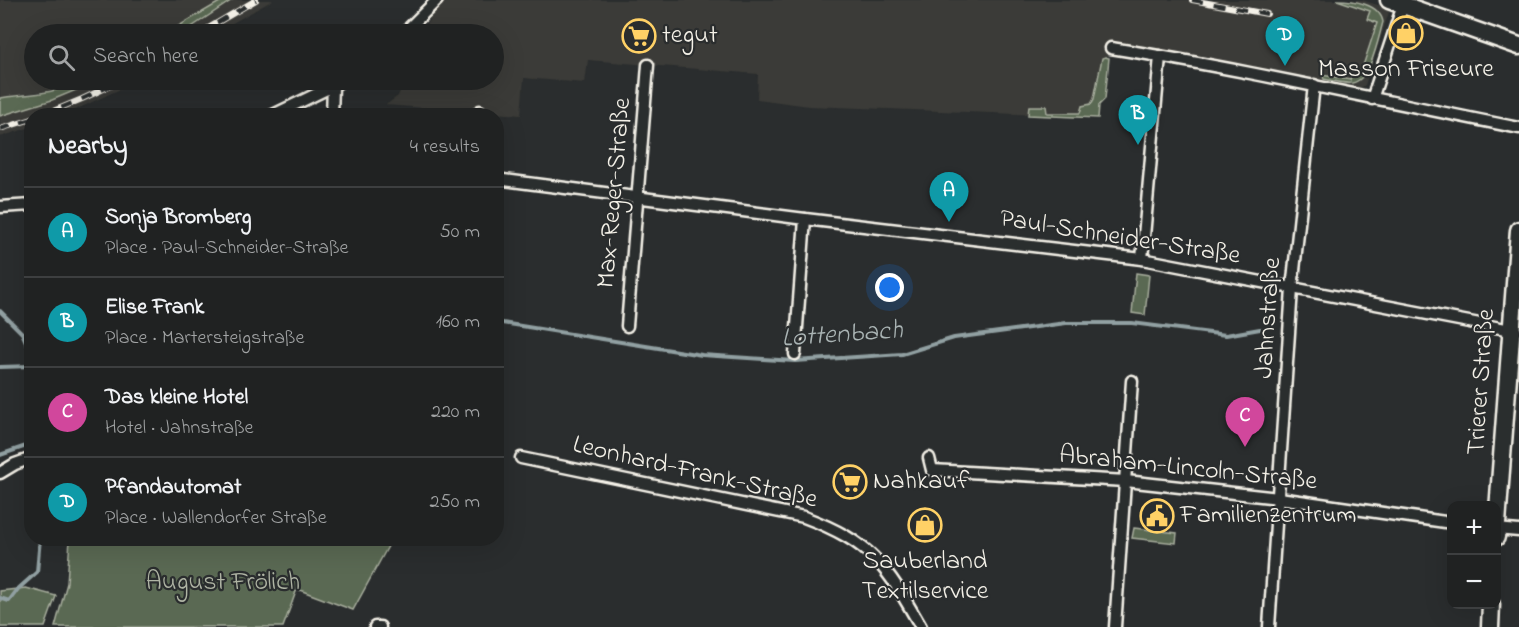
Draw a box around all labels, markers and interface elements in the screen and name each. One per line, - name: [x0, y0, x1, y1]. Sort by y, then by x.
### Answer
- shop icon: Masson Friseure: [1388, 15, 1424, 51]
- pin: D: [1266, 16, 1304, 66]
- place label: tegut: [662, 17, 718, 55]
- supermarket icon: tegut: [621, 18, 657, 54]
- search box: [24, 24, 504, 90]
- icon: search: [45, 41, 78, 74]
- text: Search here: [93, 41, 198, 73]
- place label: Masson Friseure: [1318, 51, 1494, 89]
- street label: Max-Reger-Straße: [588, 96, 642, 290]
- pin: B: [1118, 96, 1158, 145]
- text: Nearby: [48, 128, 127, 166]
- text: 4 results: [410, 133, 480, 162]
- pin: A: [930, 172, 968, 222]
- street label: Paul-Schneider-Straße: [997, 200, 1243, 276]
- text: Sonja Bromberg: [105, 202, 252, 234]
- text: A: [61, 218, 74, 247]
- text: 50 m: [439, 218, 480, 247]
- text: Place · Paul-Schneider-Straße: [105, 234, 349, 263]
- street label: Jahnstraße: [1246, 256, 1292, 380]
- your location: [875, 273, 904, 302]
- text: Elise Frank: [105, 292, 204, 324]
- street label: Trierer Straße: [1458, 307, 1506, 456]
- text: B: [61, 308, 74, 337]
- text: 160 m: [436, 308, 480, 337]
- water label: Lottenbach: [780, 311, 905, 359]
- text: Place · Martersteigstraße: [105, 324, 304, 353]
- text: Das kleine Hotel: [105, 382, 248, 414]
- text: C: [62, 398, 73, 427]
- text: 220 m: [431, 398, 480, 427]
- pin: C: [1226, 398, 1264, 447]
- text: Hotel · Jahnstraße: [105, 414, 254, 443]
- street label: Leonhard-Frank-Straße: [569, 426, 821, 520]
- street label: Abraham-Lincoln-Straße: [1057, 437, 1319, 501]
- place label: Nahkauf: [873, 463, 970, 501]
- supermarket icon: Nahkauf: [832, 464, 868, 500]
- text: Pfandautomat: [105, 472, 241, 504]
- text: D: [60, 488, 75, 517]
- text: 250 m: [429, 488, 480, 517]
- place label: Familienzentrum: [1179, 497, 1356, 535]
- public building icon: Familienzentrum: [1139, 498, 1175, 534]
- map controls: [1447, 501, 1501, 609]
- button: +: [1447, 501, 1501, 555]
- text: Place · Wallendorfer Straße: [105, 504, 327, 533]
- shop icon: Sauberland Textilservice: [907, 507, 943, 543]
- place label: Sauberland Textilservice: [862, 543, 989, 611]
- button: −: [1447, 555, 1501, 609]
- park label: August Frölich: [146, 564, 300, 602]

